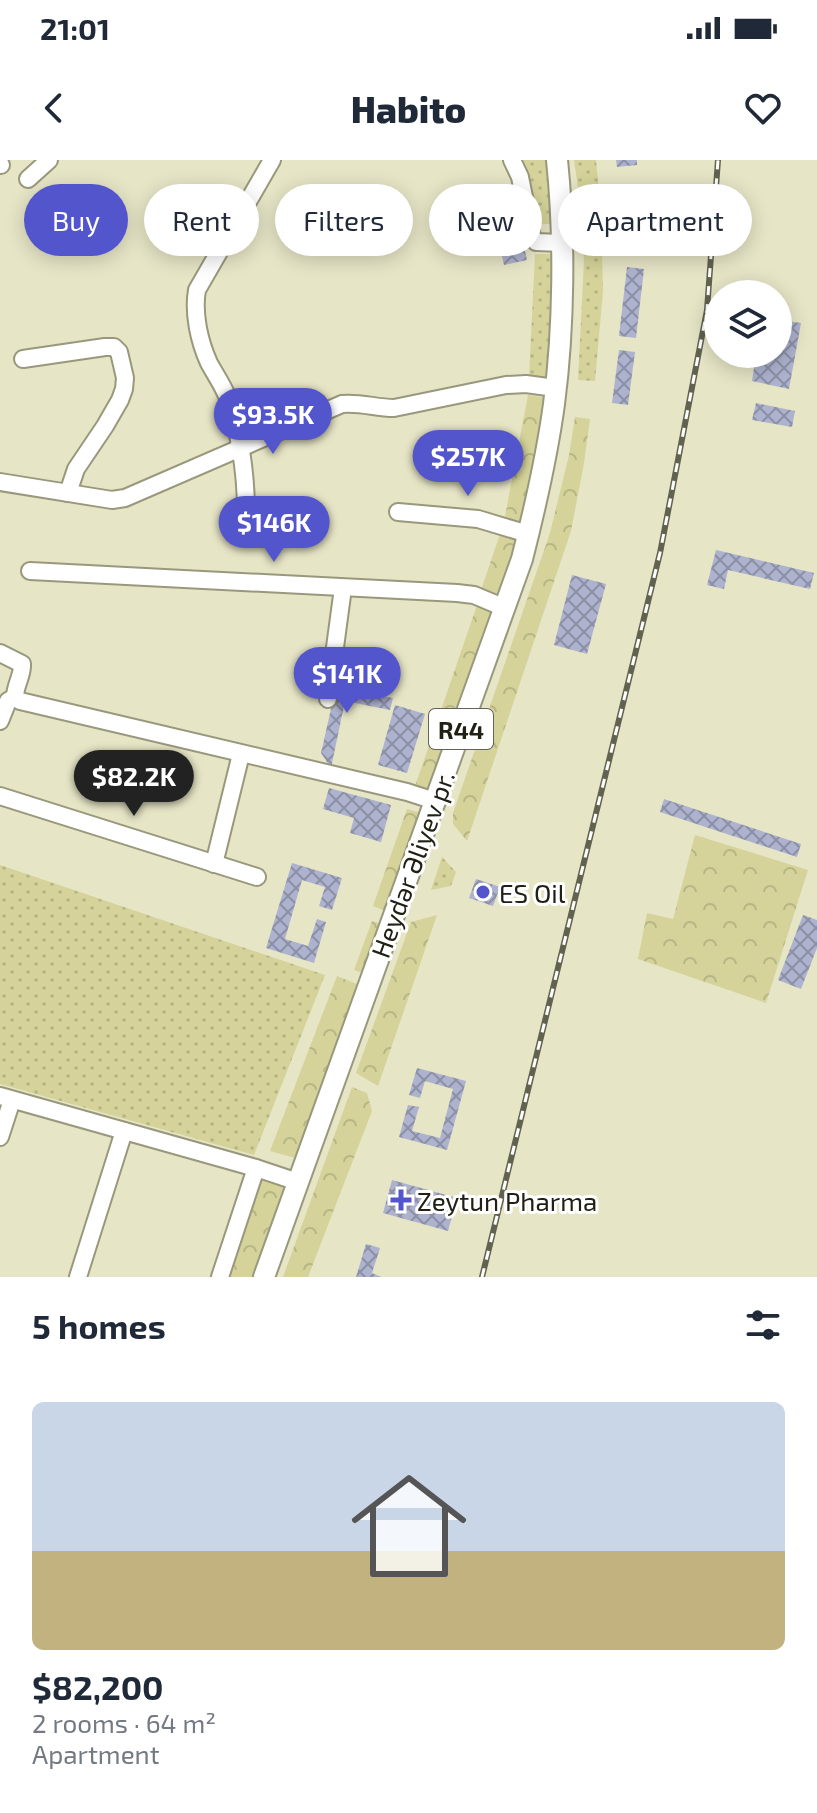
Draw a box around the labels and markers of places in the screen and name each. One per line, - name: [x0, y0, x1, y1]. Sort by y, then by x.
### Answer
- pin: $93.5K: [208, 388, 338, 456]
- pin: $257K: [412, 430, 524, 498]
- pin: $146K: [218, 496, 330, 564]
- pin: $141K: [291, 647, 403, 715]
- pin: $82.2K: [69, 750, 199, 818]
- place label: ES Oil: [499, 877, 566, 908]
- marker: ES Oil: [474, 883, 492, 901]
- place label: Zeytun Pharma: [417, 1185, 597, 1216]
- marker: Zeytun Pharma: [392, 1191, 410, 1209]

